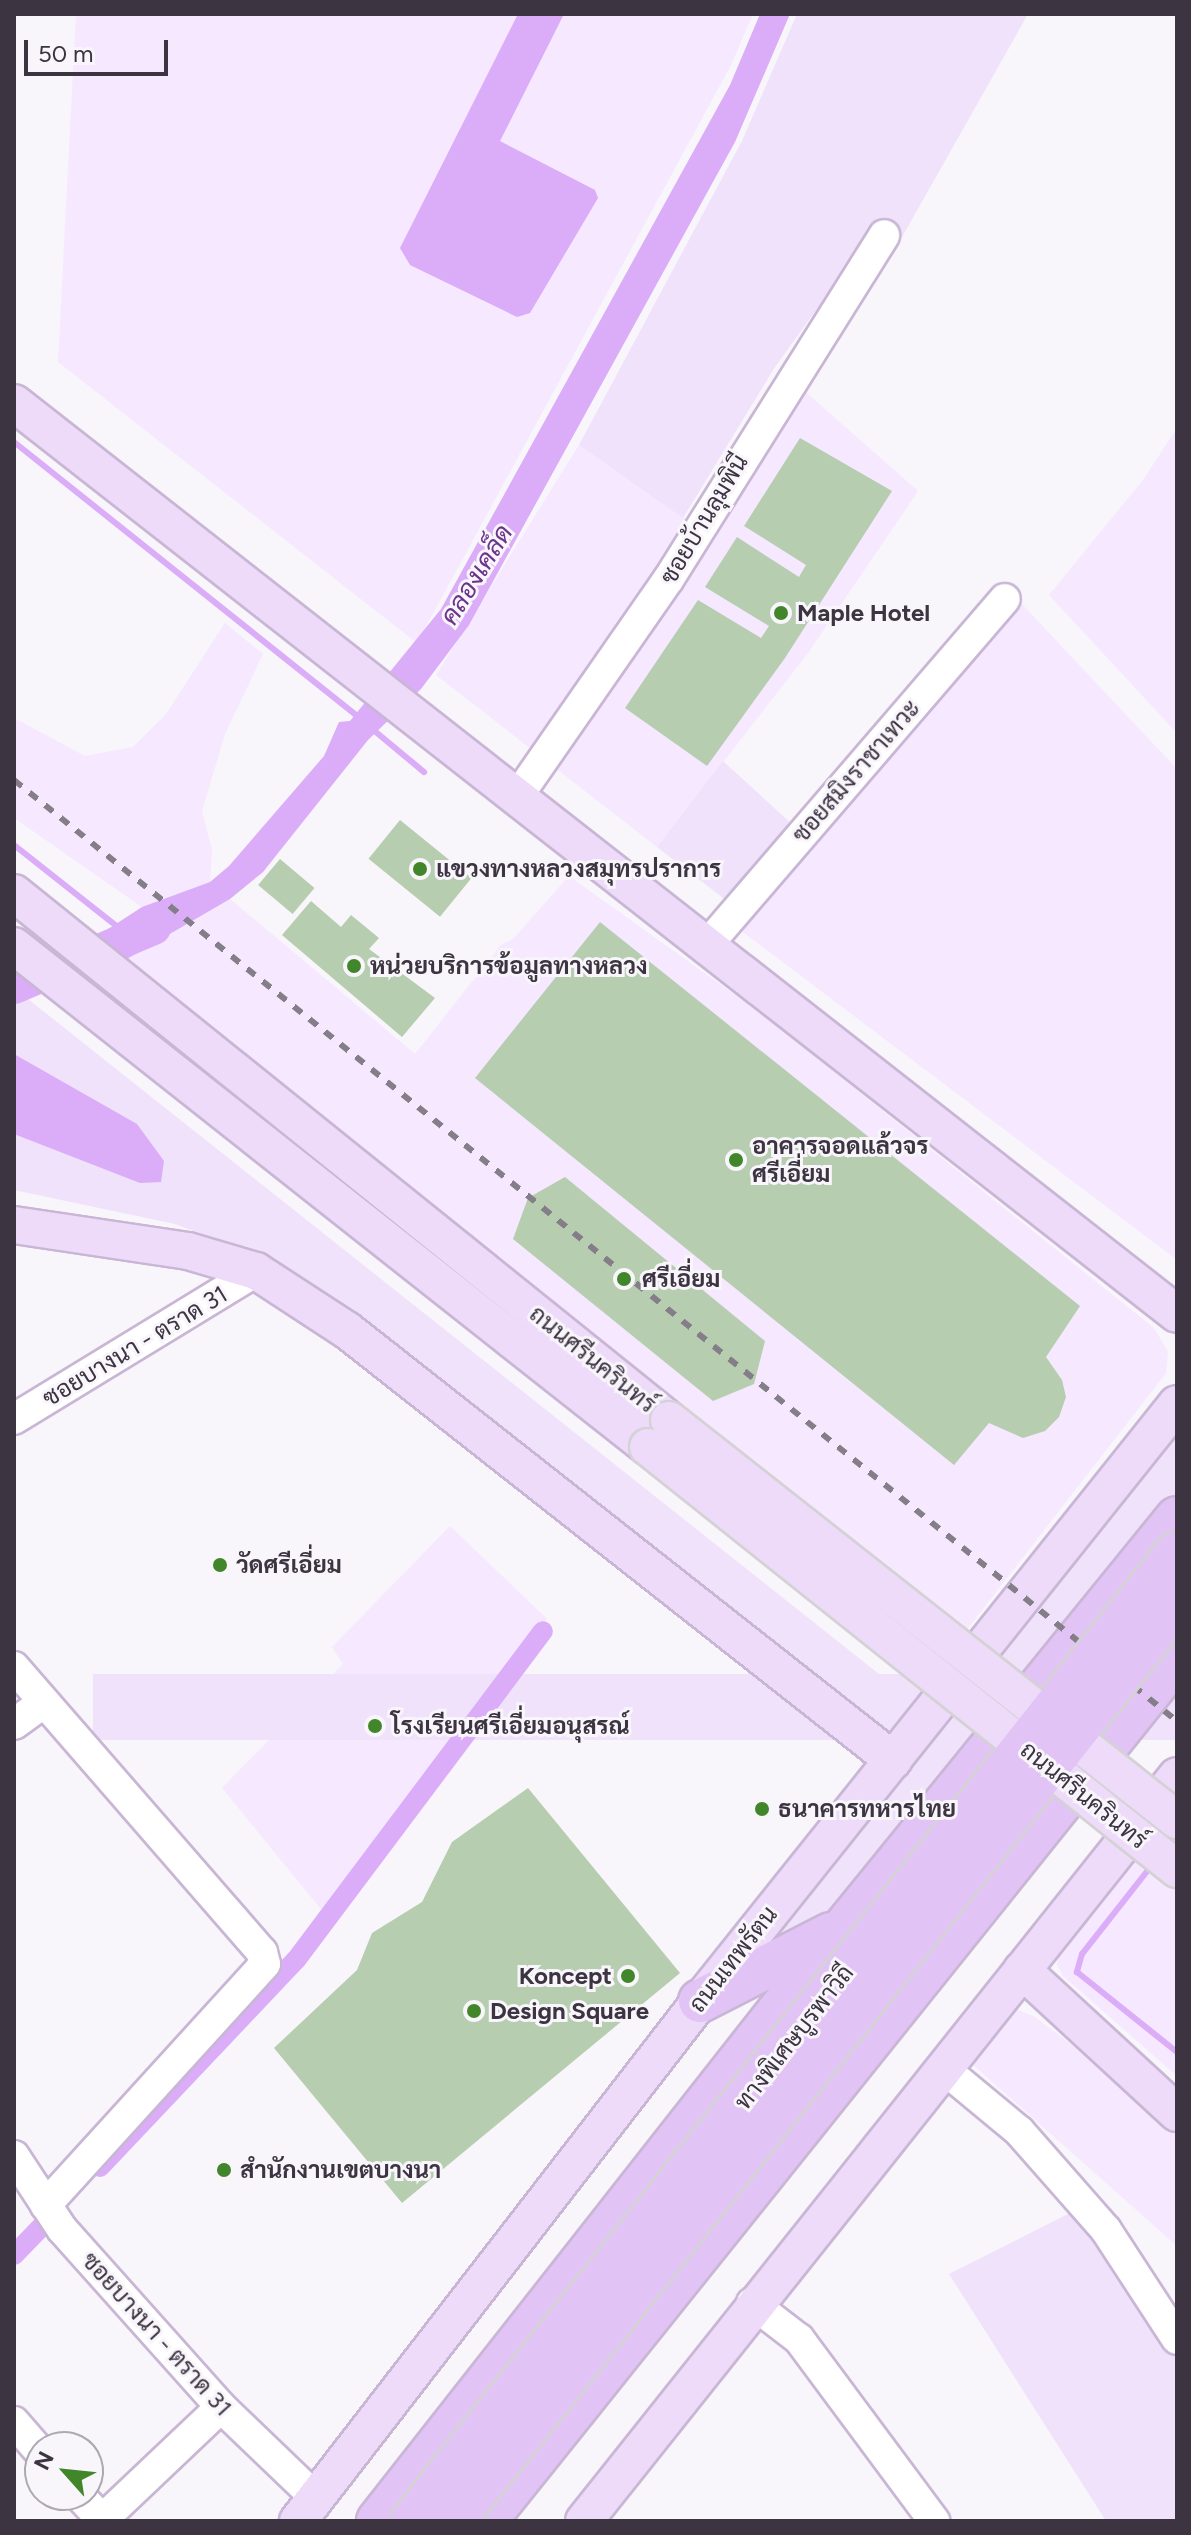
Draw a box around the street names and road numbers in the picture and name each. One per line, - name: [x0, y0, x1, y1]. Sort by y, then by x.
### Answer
- street label: ซอยบ้านลุมพินี: [654, 449, 754, 589]
- street label: ซอยสมิงราชาเทวะ: [786, 694, 926, 848]
- street label: ซอยบางนา - ตราด 31: [37, 1279, 233, 1413]
- street label: ถนนศรีนครินทร์: [524, 1299, 662, 1419]
- street label: ถนนศรีนครินทร์: [1015, 1735, 1153, 1855]
- street label: ถนนเทพรัตน: [683, 1900, 783, 2018]
- street label: ทางพิเศษบูรพาวิถี: [728, 1959, 860, 2115]
- street label: ซอยบางนา - ตราด 31: [76, 2246, 238, 2422]

